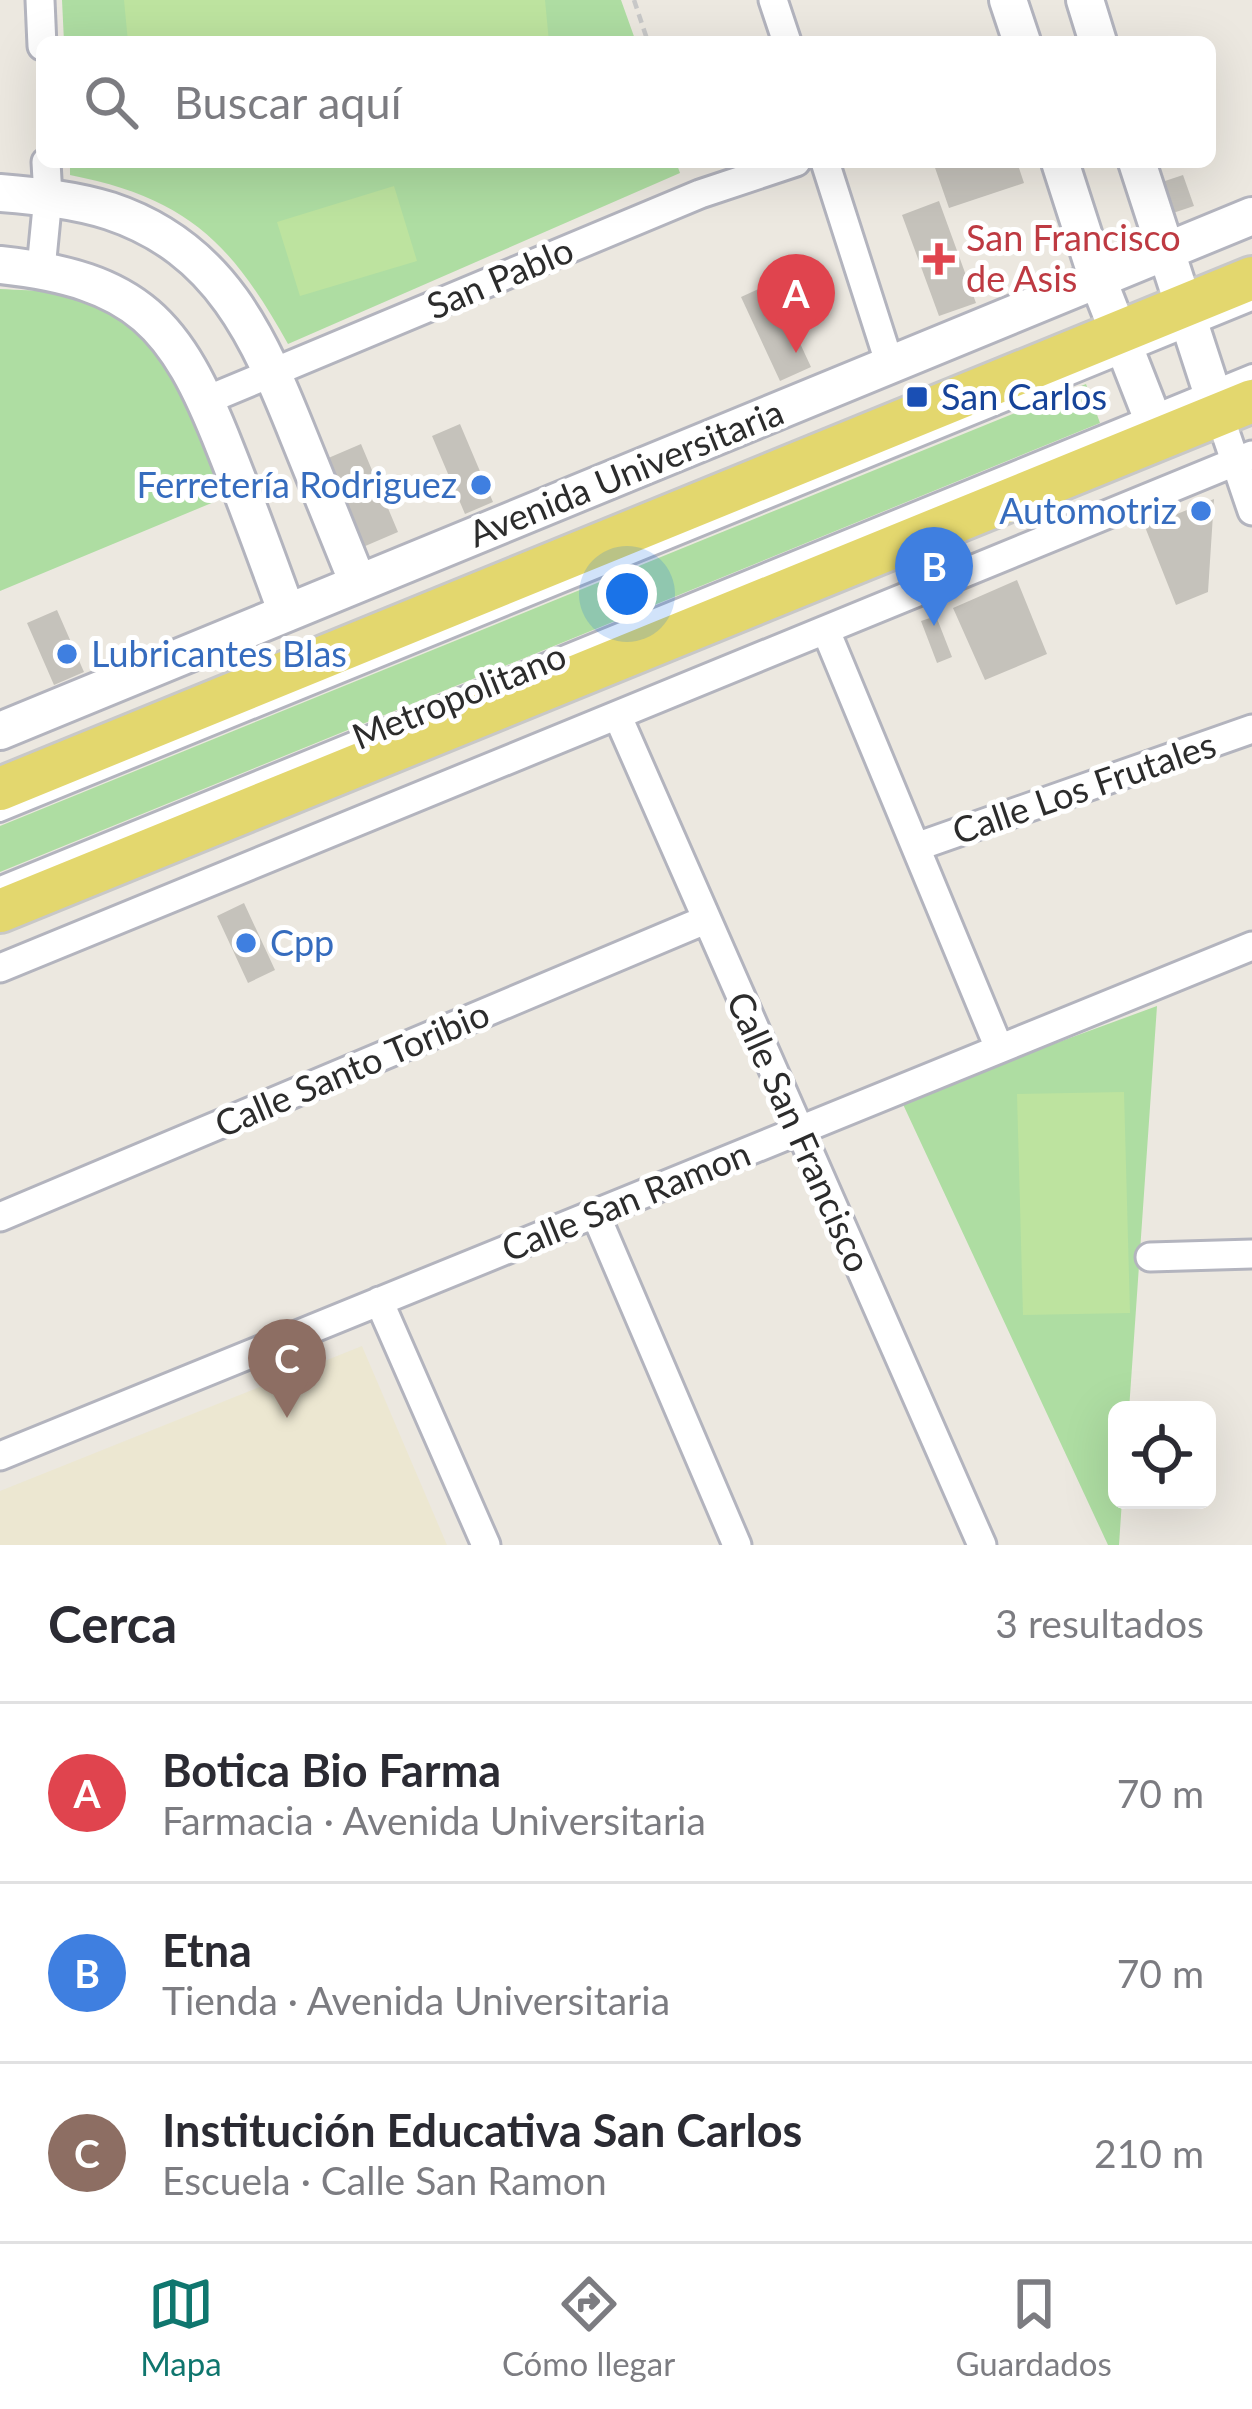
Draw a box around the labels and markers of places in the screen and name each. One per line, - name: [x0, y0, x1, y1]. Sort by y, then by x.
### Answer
- place label: San Francisco de Asis: [966, 215, 1181, 300]
- marker: San Francisco de Asis: [923, 243, 955, 275]
- pin: A: [757, 254, 835, 353]
- place label: San Carlos: [941, 374, 1107, 418]
- marker: San Carlos: [904, 384, 930, 410]
- place label: Ferretería Rodriguez: [136, 462, 457, 506]
- marker: Ferretería Rodriguez: [468, 472, 494, 498]
- place label: Automotriz: [999, 488, 1177, 532]
- marker: Automotriz: [1188, 498, 1214, 524]
- pin: B: [895, 527, 973, 626]
- place label: Lubricantes Blas: [91, 631, 347, 675]
- marker: Lubricantes Blas: [54, 641, 80, 667]
- place label: Cpp: [270, 920, 334, 964]
- marker: Cpp: [233, 930, 259, 956]
- pin: C: [248, 1319, 326, 1418]

